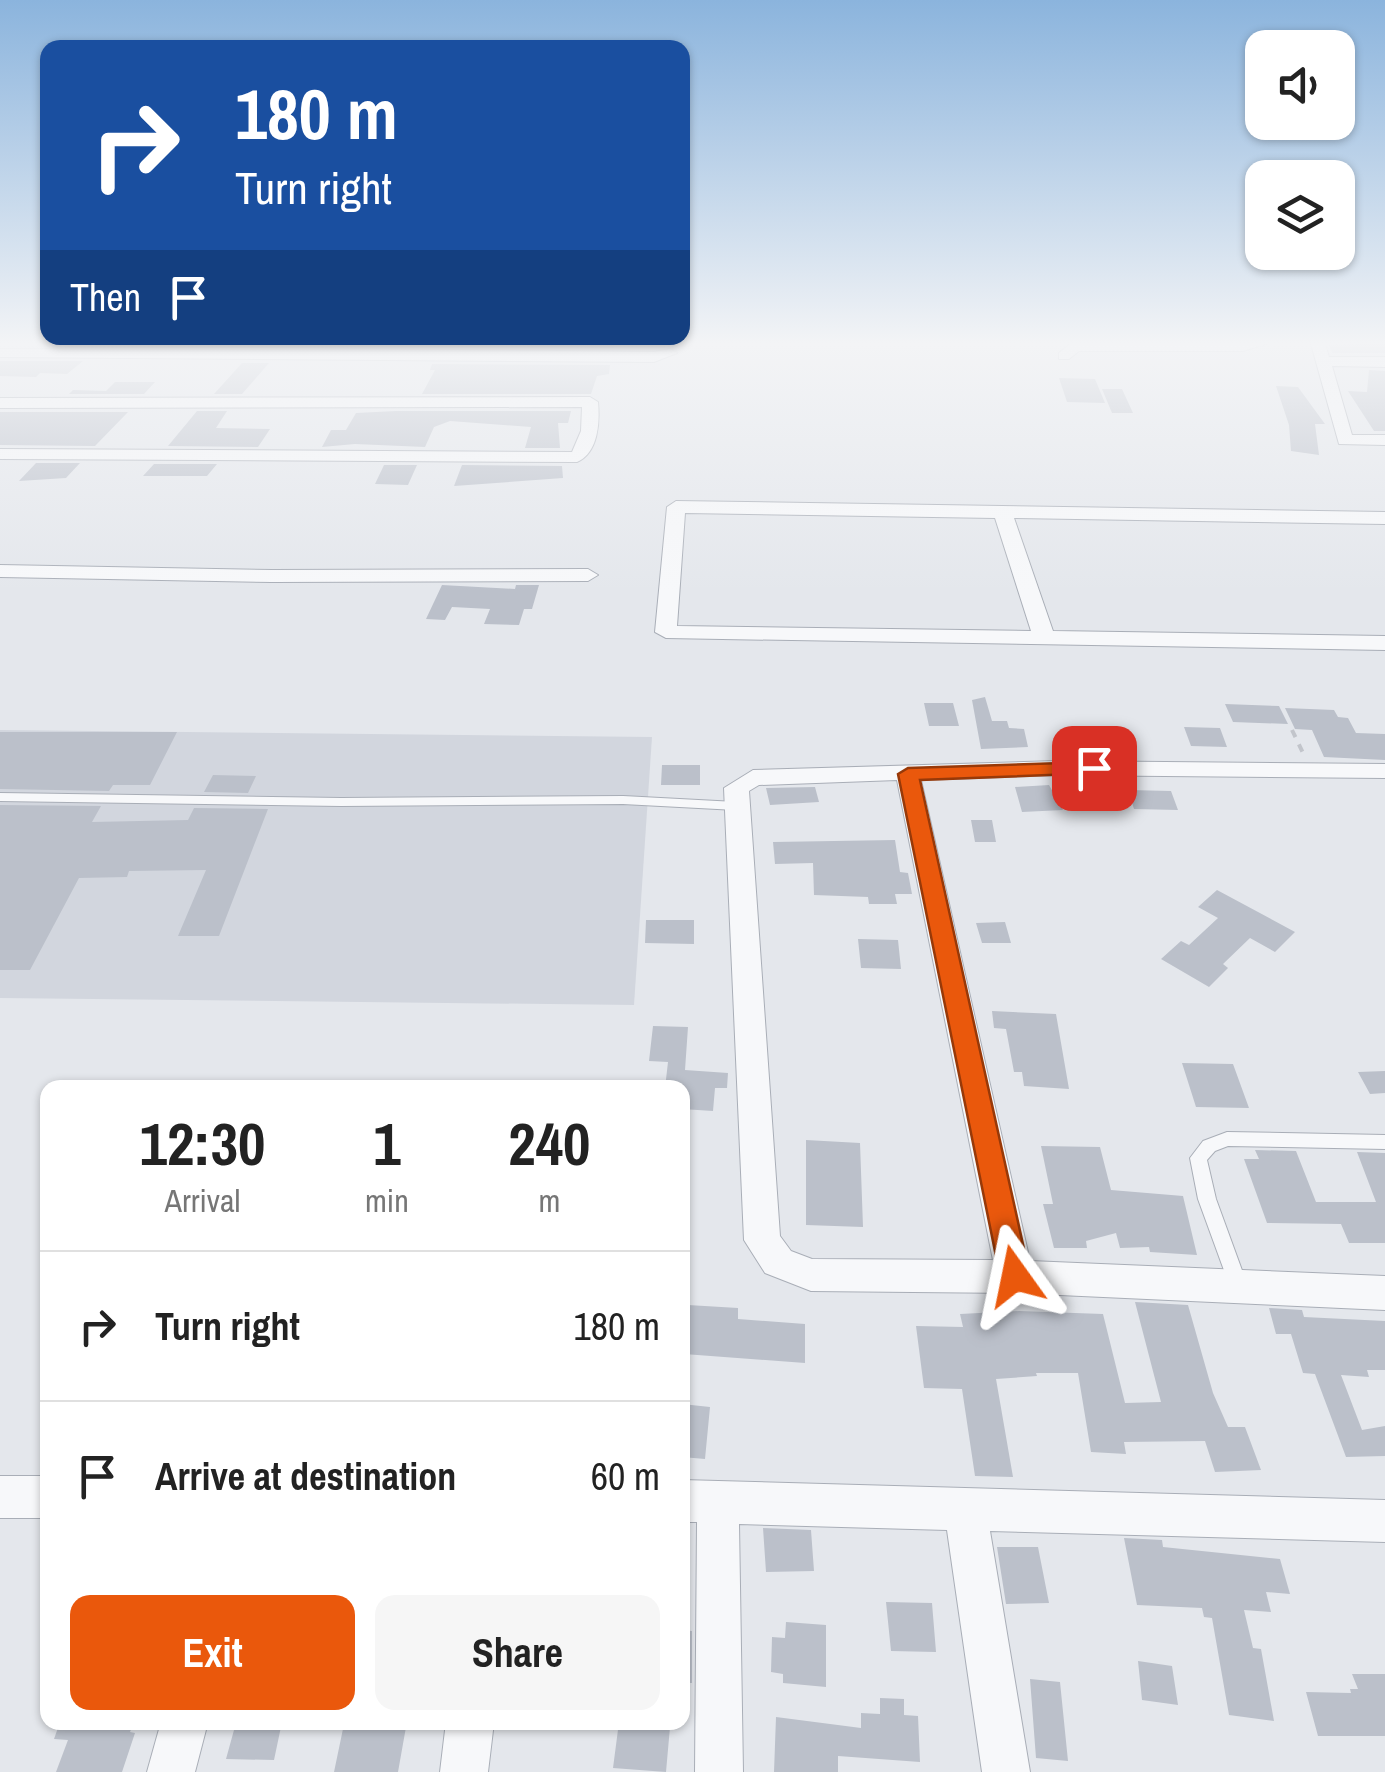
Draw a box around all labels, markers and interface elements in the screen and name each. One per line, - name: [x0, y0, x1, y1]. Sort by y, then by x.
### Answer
- map controls: [1245, 30, 1355, 270]
- button: sound: [1245, 30, 1355, 140]
- text: 180 m: [235, 67, 398, 161]
- icon: right: [70, 80, 200, 210]
- text: Turn right: [235, 157, 392, 218]
- button: layers: [1245, 160, 1355, 270]
- icon: arrive: [161, 270, 216, 325]
- text: Then: [70, 272, 141, 323]
- pin: [1052, 726, 1137, 811]
- icon: arrive: [1067, 741, 1122, 796]
- text: 12:30: [140, 1103, 265, 1184]
- text: 1: [373, 1103, 401, 1184]
- text: 240: [508, 1103, 590, 1184]
- text: Arrival: [165, 1179, 240, 1222]
- text: min: [365, 1179, 409, 1222]
- text: m: [538, 1179, 560, 1222]
- position arrow: [963, 1224, 1067, 1328]
- icon: right: [70, 1299, 125, 1354]
- text: Turn right: [155, 1301, 300, 1352]
- text: 180 m: [573, 1301, 660, 1352]
- icon: arrive: [70, 1449, 125, 1504]
- text: Arrive at destination: [155, 1451, 456, 1502]
- text: 60 m: [591, 1451, 660, 1502]
- button: Exit: [70, 1595, 355, 1710]
- button: Share: [375, 1595, 660, 1710]

